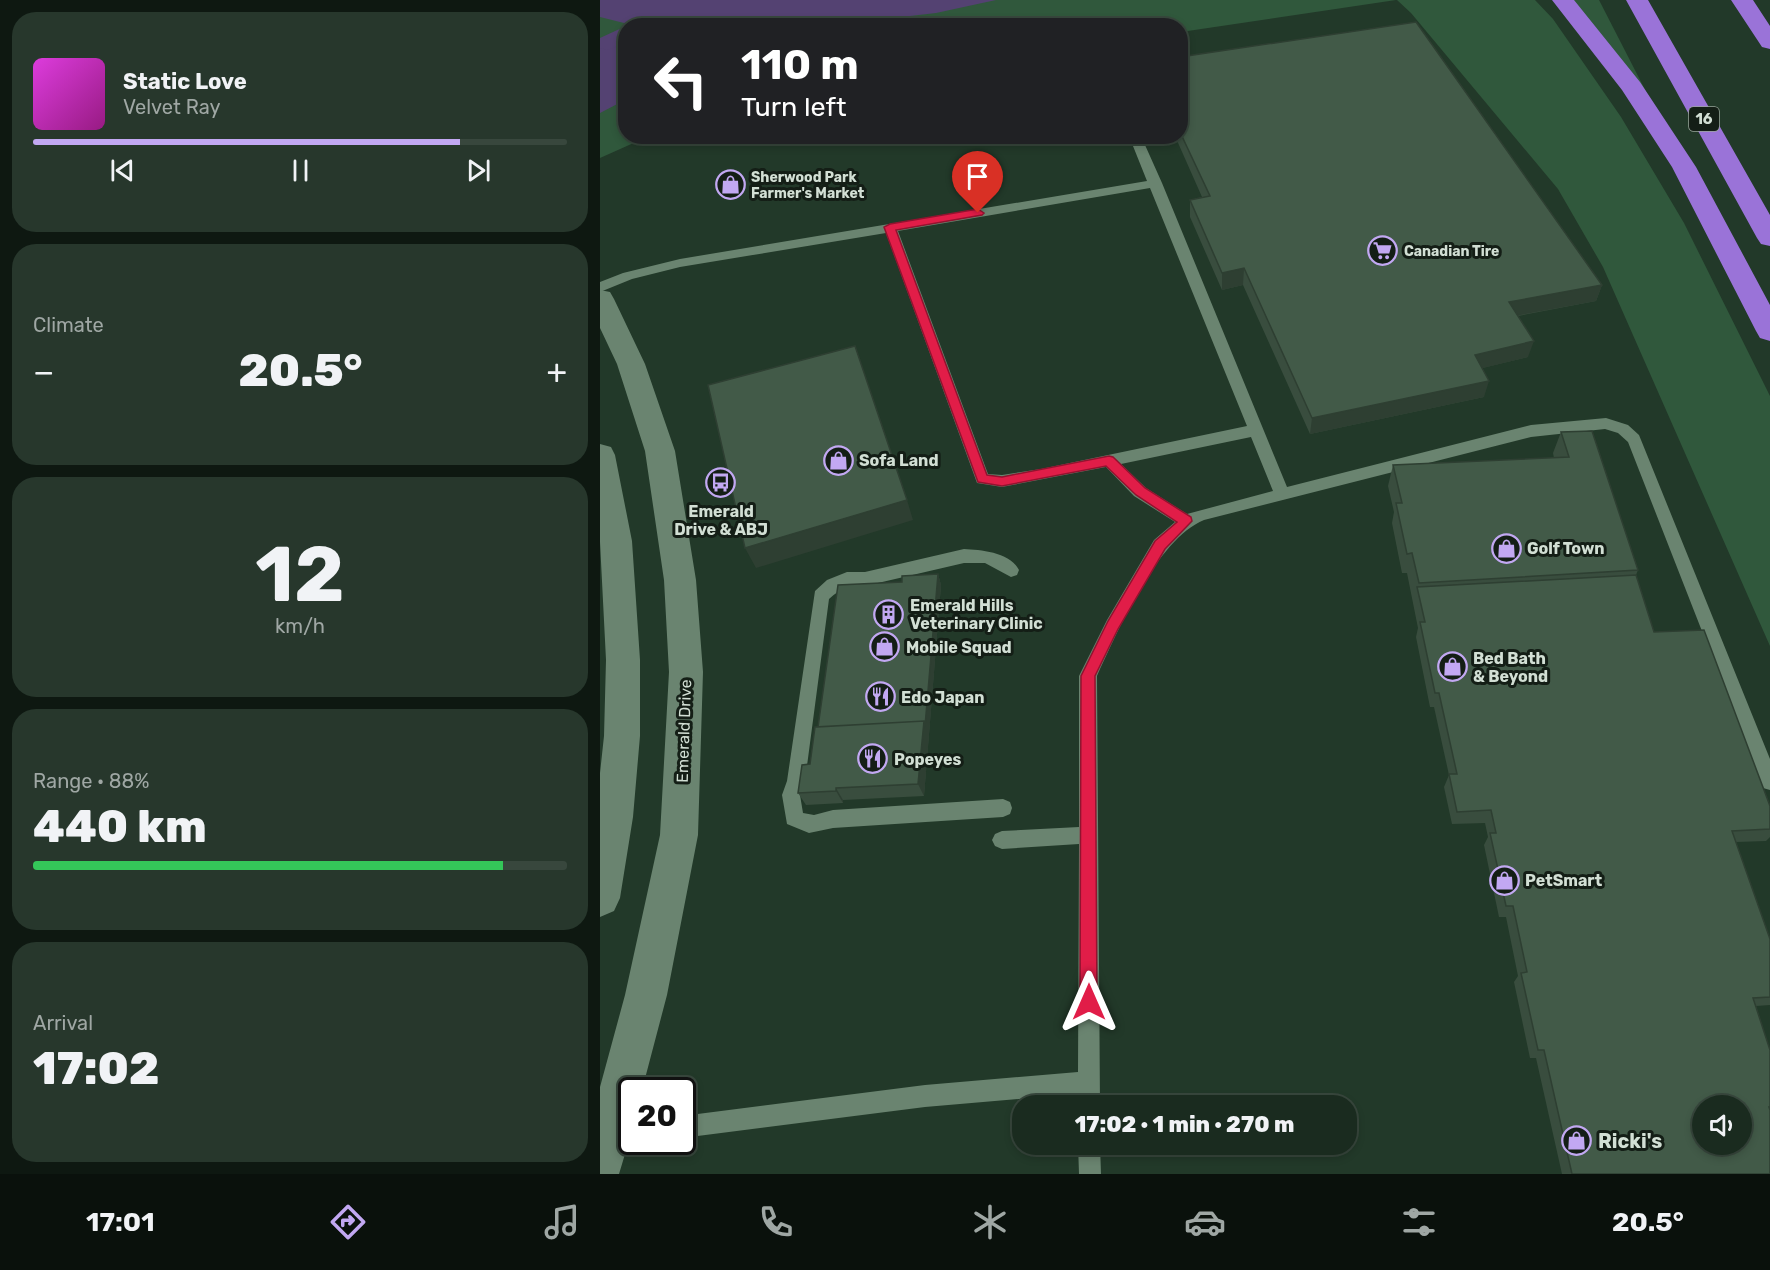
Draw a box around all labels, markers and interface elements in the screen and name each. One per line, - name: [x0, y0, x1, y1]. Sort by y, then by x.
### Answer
- text: 110 m: [741, 40, 859, 90]
- icon: left: [642, 42, 720, 120]
- text: Static Love: [123, 68, 247, 95]
- text: Turn left: [741, 91, 846, 123]
- text: Velvet Ray: [123, 95, 221, 119]
- road number: 16: [1689, 107, 1719, 131]
- pin: [952, 151, 1003, 213]
- icon: previous: [106, 154, 139, 187]
- icon: pause: [284, 154, 317, 187]
- icon: next: [462, 154, 495, 187]
- icon: arrive: [961, 160, 994, 193]
- shop icon: Sherwood Park Farmer's Market: [714, 169, 746, 201]
- place label: Sherwood Park Farmer's Market: [751, 169, 865, 202]
- supermarket icon: Canadian Tire: [1367, 235, 1399, 267]
- place label: Canadian Tire: [1404, 243, 1499, 260]
- text: Climate: [33, 313, 104, 337]
- text: 20.5°: [238, 344, 363, 397]
- text: −: [33, 352, 54, 391]
- text: +: [546, 352, 567, 391]
- shop icon: Sofa Land: [822, 444, 854, 476]
- place label: Sofa Land: [859, 451, 939, 470]
- bus stop icon: Emerald Drive & ABJ: [705, 467, 737, 499]
- place label: Emerald Drive & ABJ: [674, 502, 768, 539]
- text: 12: [255, 528, 345, 621]
- shop icon: Golf Town: [1490, 532, 1522, 564]
- place label: Golf Town: [1527, 539, 1605, 558]
- place label: Emerald Hills Veterinary Clinic: [910, 596, 1043, 633]
- building icon: Emerald Hills Veterinary Clinic: [873, 598, 905, 630]
- text: km/h: [275, 614, 325, 638]
- shop icon: Mobile Squad: [869, 631, 901, 663]
- place label: Mobile Squad: [906, 638, 1012, 657]
- place label: Bed Bath & Beyond: [1473, 649, 1548, 686]
- shop icon: Bed Bath & Beyond: [1436, 651, 1468, 683]
- street label: Emerald Drive: [673, 679, 695, 783]
- restaurant icon: Edo Japan: [864, 681, 896, 713]
- place label: Edo Japan: [901, 688, 984, 707]
- restaurant icon: Popeyes: [857, 743, 889, 775]
- place label: Popeyes: [894, 750, 961, 769]
- text: Range · 88%: [33, 769, 149, 793]
- text: 440 km: [33, 800, 207, 853]
- shop icon: PetSmart: [1488, 864, 1520, 896]
- place label: PetSmart: [1525, 871, 1603, 890]
- position arrow: [1057, 970, 1121, 1034]
- text: Arrival: [33, 1011, 93, 1035]
- text: 17:02: [33, 1042, 159, 1095]
- speed limit sign: 20: [618, 1077, 696, 1155]
- map controls: [1692, 1095, 1752, 1155]
- button: sound: [1692, 1095, 1752, 1155]
- text: 17:02 · 1 min · 270 m: [1075, 1111, 1294, 1138]
- shop icon: Ricki's: [1561, 1125, 1593, 1157]
- place label: Ricki's: [1598, 1129, 1662, 1153]
- icon: directions: [327, 1201, 369, 1243]
- icon: music: [541, 1201, 583, 1243]
- icon: phone: [755, 1201, 797, 1243]
- icon: climate: [969, 1201, 1011, 1243]
- icon: car: [1184, 1201, 1226, 1243]
- icon: filters: [1398, 1201, 1440, 1243]
- text: 17:01: [86, 1206, 155, 1238]
- text: 20.5°: [1612, 1206, 1684, 1238]

